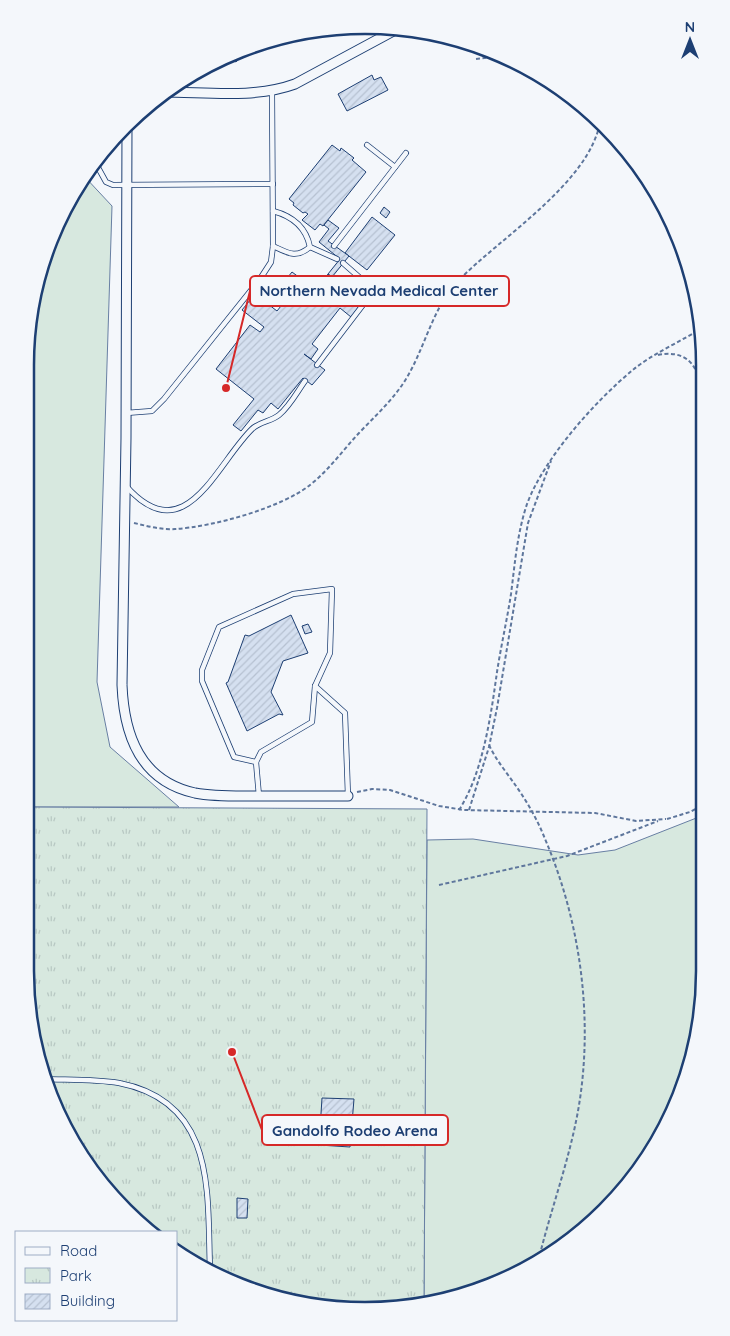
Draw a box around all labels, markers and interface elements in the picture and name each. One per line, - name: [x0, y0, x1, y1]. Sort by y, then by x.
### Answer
- north arrow: [665, 15, 715, 65]
- text: N: [685, 18, 695, 36]
- callout: Northern Nevada Medical Center: [250, 276, 509, 306]
- text: Northern Nevada Medical Center: [259, 281, 499, 300]
- callout: Gandolfo Rodeo Arena: [262, 1115, 448, 1145]
- text: Gandolfo Rodeo Arena: [272, 1121, 438, 1140]
- legend: [15, 1231, 178, 1321]
- text: Road: [60, 1241, 97, 1260]
- text: Park: [60, 1266, 92, 1285]
- text: Building: [60, 1291, 115, 1310]

